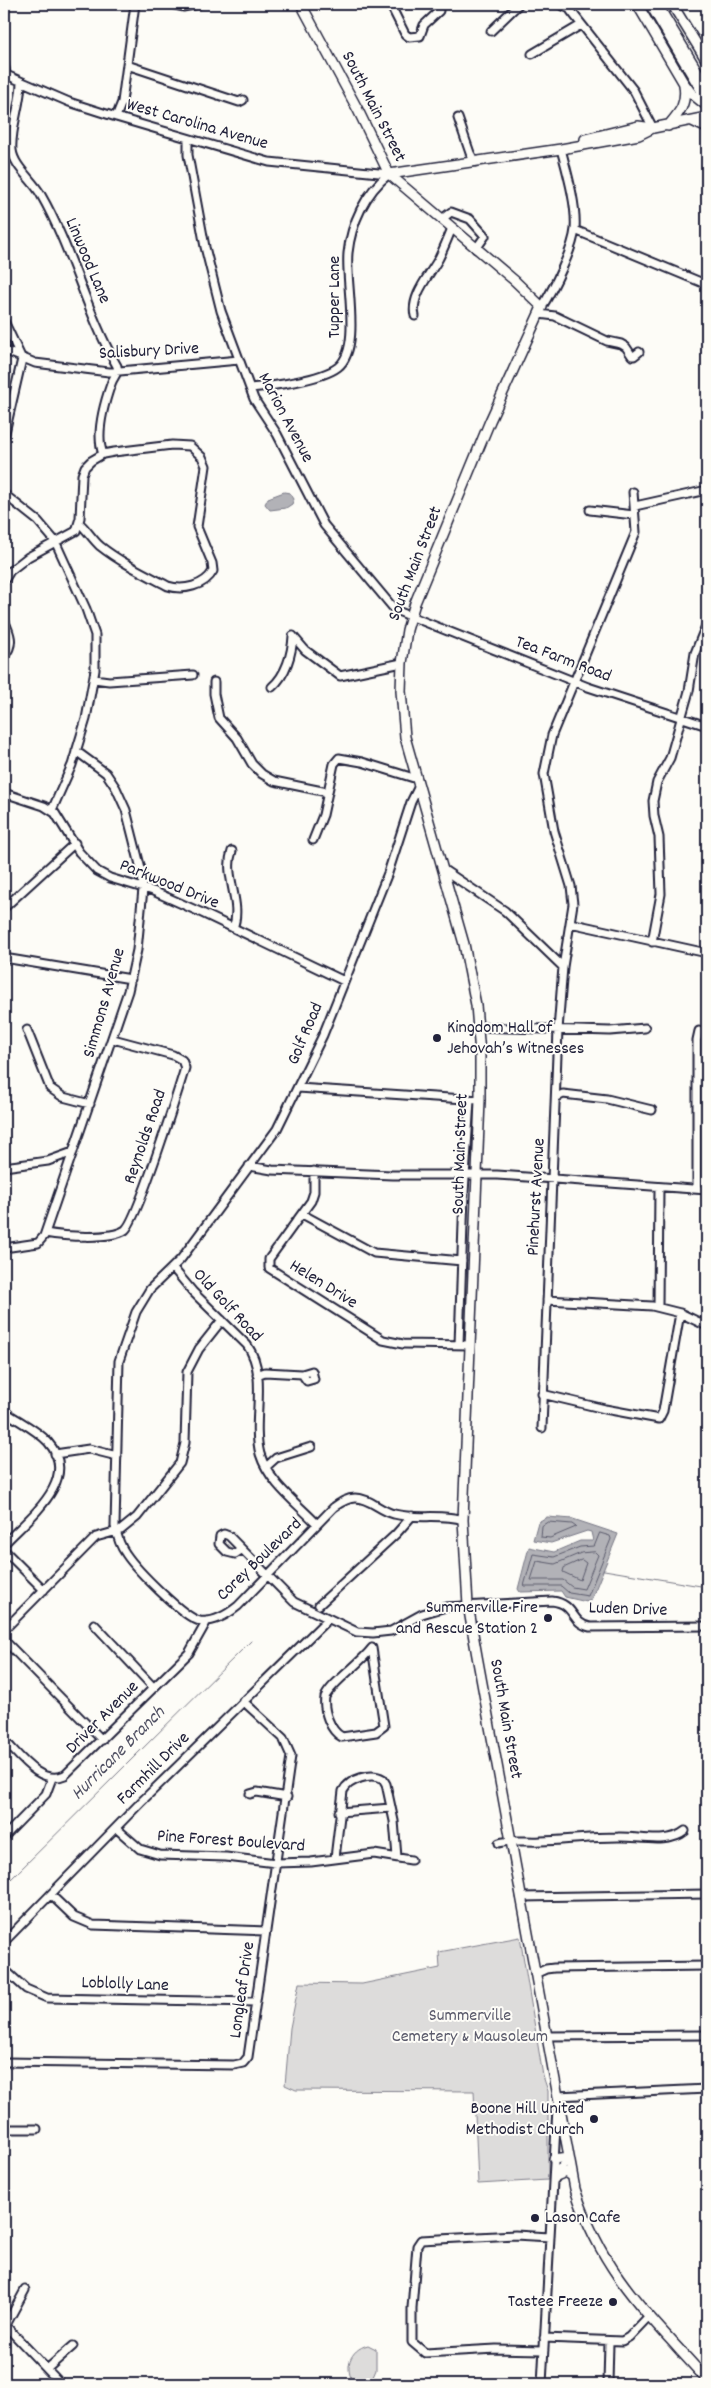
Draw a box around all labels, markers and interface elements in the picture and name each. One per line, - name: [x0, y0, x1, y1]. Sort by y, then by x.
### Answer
- street label: South Main Street: [334, 47, 412, 167]
- street label: West Carolina Avenue: [123, 93, 271, 157]
- street label: Linwood Lane: [58, 214, 116, 308]
- street label: Tupper Lane: [323, 256, 348, 338]
- street label: Salisbury Drive: [98, 337, 200, 367]
- street label: Marion Avenue: [251, 369, 319, 467]
- street label: South Main Street: [383, 503, 450, 625]
- street label: Tea Farm Road: [511, 630, 615, 690]
- street label: Parkwood Drive: [115, 854, 223, 916]
- street label: Simmons Avenue: [77, 945, 133, 1061]
- street label: Golf Road: [282, 999, 330, 1069]
- place label: Kingdom Hall of Jehovah’s Witnesses: [447, 1016, 584, 1062]
- marker: Kingdom Hall of Jehovah’s Witnesses: [431, 1032, 443, 1044]
- street label: Reynolds Road: [118, 1086, 174, 1188]
- street label: South Main Street: [446, 1093, 476, 1215]
- street label: Pinehurst Avenue: [521, 1137, 553, 1257]
- street label: Helen Drive: [284, 1254, 362, 1316]
- street label: Old Golf Road: [186, 1264, 268, 1348]
- street label: Corey Boulevard: [212, 1513, 308, 1607]
- place label: Summerville Fire and Rescue Station 2: [396, 1596, 538, 1642]
- street label: Luden Drive: [588, 1596, 668, 1624]
- marker: Summerville Fire and Rescue Station 2: [542, 1612, 554, 1624]
- street label: South Main Street: [482, 1657, 528, 1781]
- street label: Driver Avenue: [61, 1676, 145, 1760]
- water label: Hurricane Branch: [66, 1700, 173, 1807]
- street label: Farmhill Drive: [112, 1727, 196, 1811]
- street label: Pine Forest Boulevard: [156, 1824, 306, 1860]
- street label: Longleaf Drive: [224, 1940, 262, 2040]
- street label: Loblolly Lane: [81, 1971, 169, 1999]
- park label: Summerville Cemetery & Mausoleum: [392, 2004, 548, 2050]
- place label: Boone Hill United Methodist Church: [466, 2097, 584, 2143]
- marker: Boone Hill United Methodist Church: [588, 2113, 600, 2125]
- place label: Lason Cafe: [545, 2206, 620, 2231]
- marker: Lason Cafe: [529, 2212, 541, 2224]
- place label: Tastee Freeze: [508, 2290, 603, 2315]
- marker: Tastee Freeze: [607, 2296, 619, 2308]

